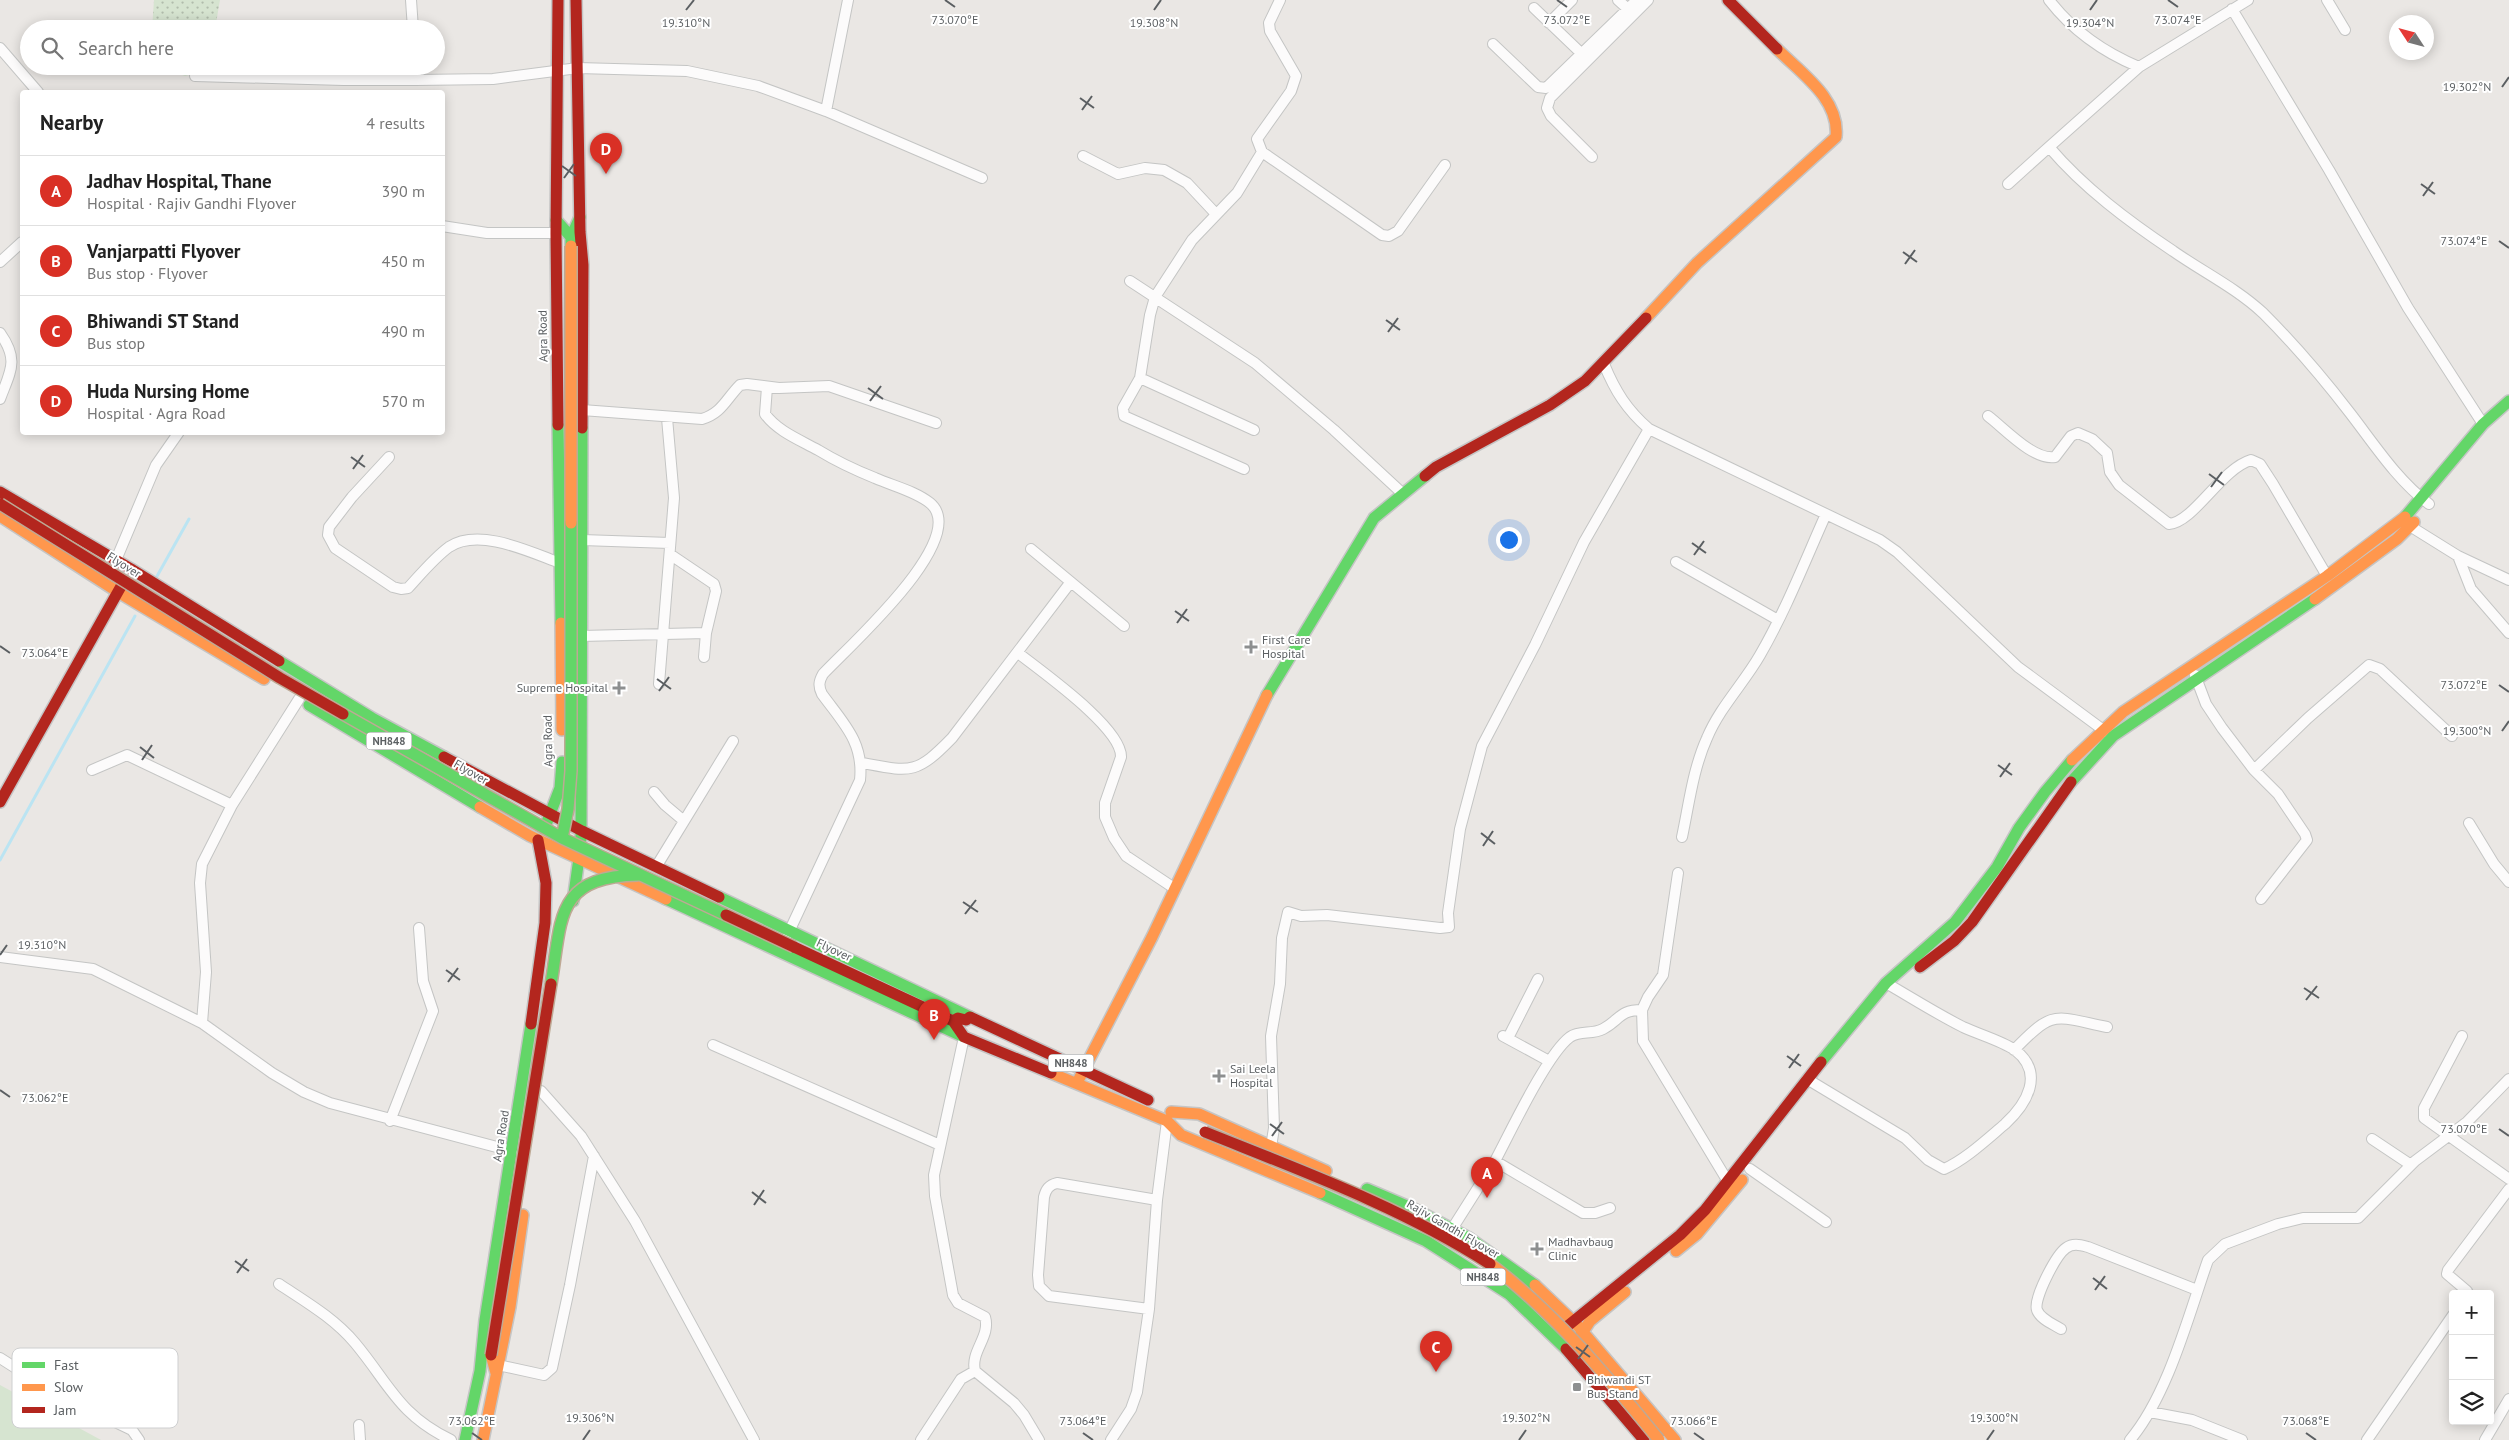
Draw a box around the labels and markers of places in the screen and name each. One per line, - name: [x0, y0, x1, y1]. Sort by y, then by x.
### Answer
- pin: D: [590, 133, 622, 174]
- place label: First Care Hospital: [1262, 632, 1311, 661]
- marker: First Care Hospital: [1244, 640, 1258, 654]
- place label: Supreme Hospital: [517, 680, 608, 695]
- marker: Supreme Hospital: [612, 681, 626, 695]
- pin: B: [918, 999, 950, 1040]
- place label: Sai Leela Hospital: [1230, 1061, 1276, 1090]
- marker: Sai Leela Hospital: [1212, 1069, 1226, 1083]
- pin: A: [1471, 1157, 1503, 1198]
- place label: Madhavbaug Clinic: [1548, 1234, 1614, 1263]
- marker: Madhavbaug Clinic: [1530, 1242, 1544, 1256]
- pin: C: [1420, 1331, 1452, 1372]
- place label: Bhiwandi ST Bus Stand: [1587, 1372, 1651, 1401]
- marker: Bhiwandi ST Bus Stand: [1571, 1381, 1583, 1393]

